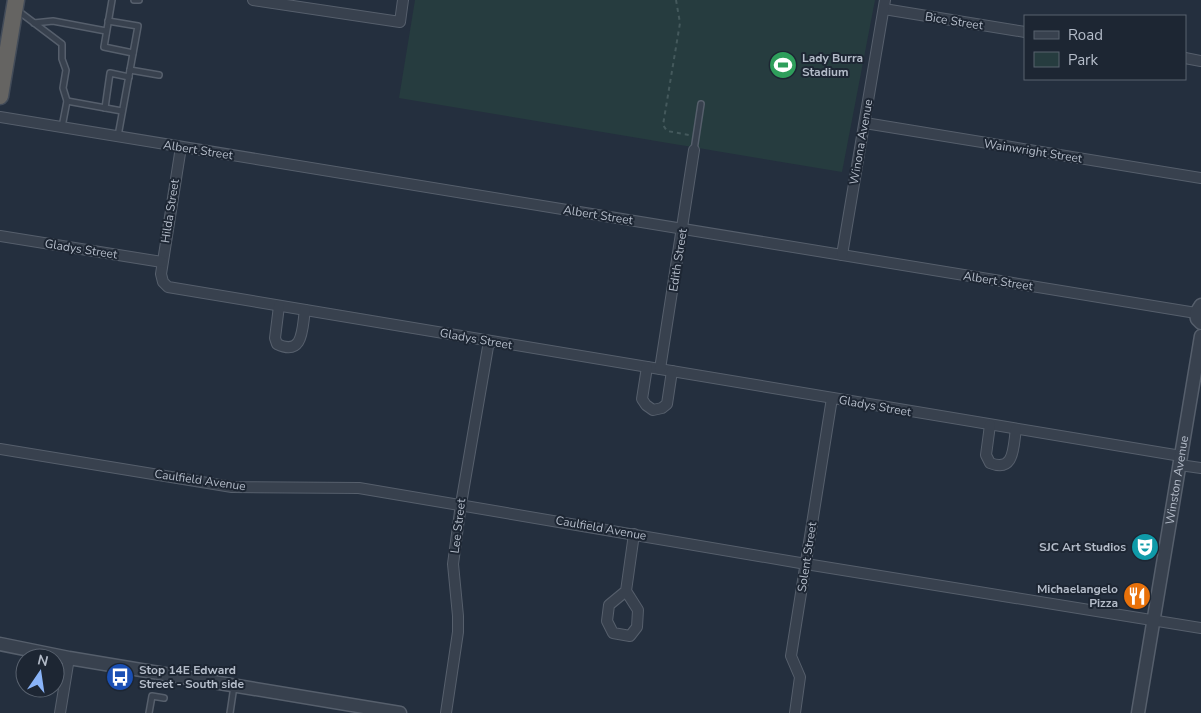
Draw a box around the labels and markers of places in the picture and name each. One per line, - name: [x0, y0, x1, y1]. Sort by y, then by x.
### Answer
- sports icon: Lady Burra Stadium: [768, 50, 798, 80]
- place label: Lady Burra Stadium: [802, 50, 863, 80]
- theatre icon: SJC Art Studios: [1130, 532, 1160, 562]
- place label: SJC Art Studios: [1039, 539, 1126, 555]
- place label: Michaelangelo Pizza: [1037, 581, 1118, 611]
- restaurant icon: Michaelangelo Pizza: [1122, 581, 1152, 611]
- bus stop icon: Stop 14E Edward Street - South side: [105, 662, 135, 692]
- place label: Stop 14E Edward Street - South side: [139, 662, 244, 692]

